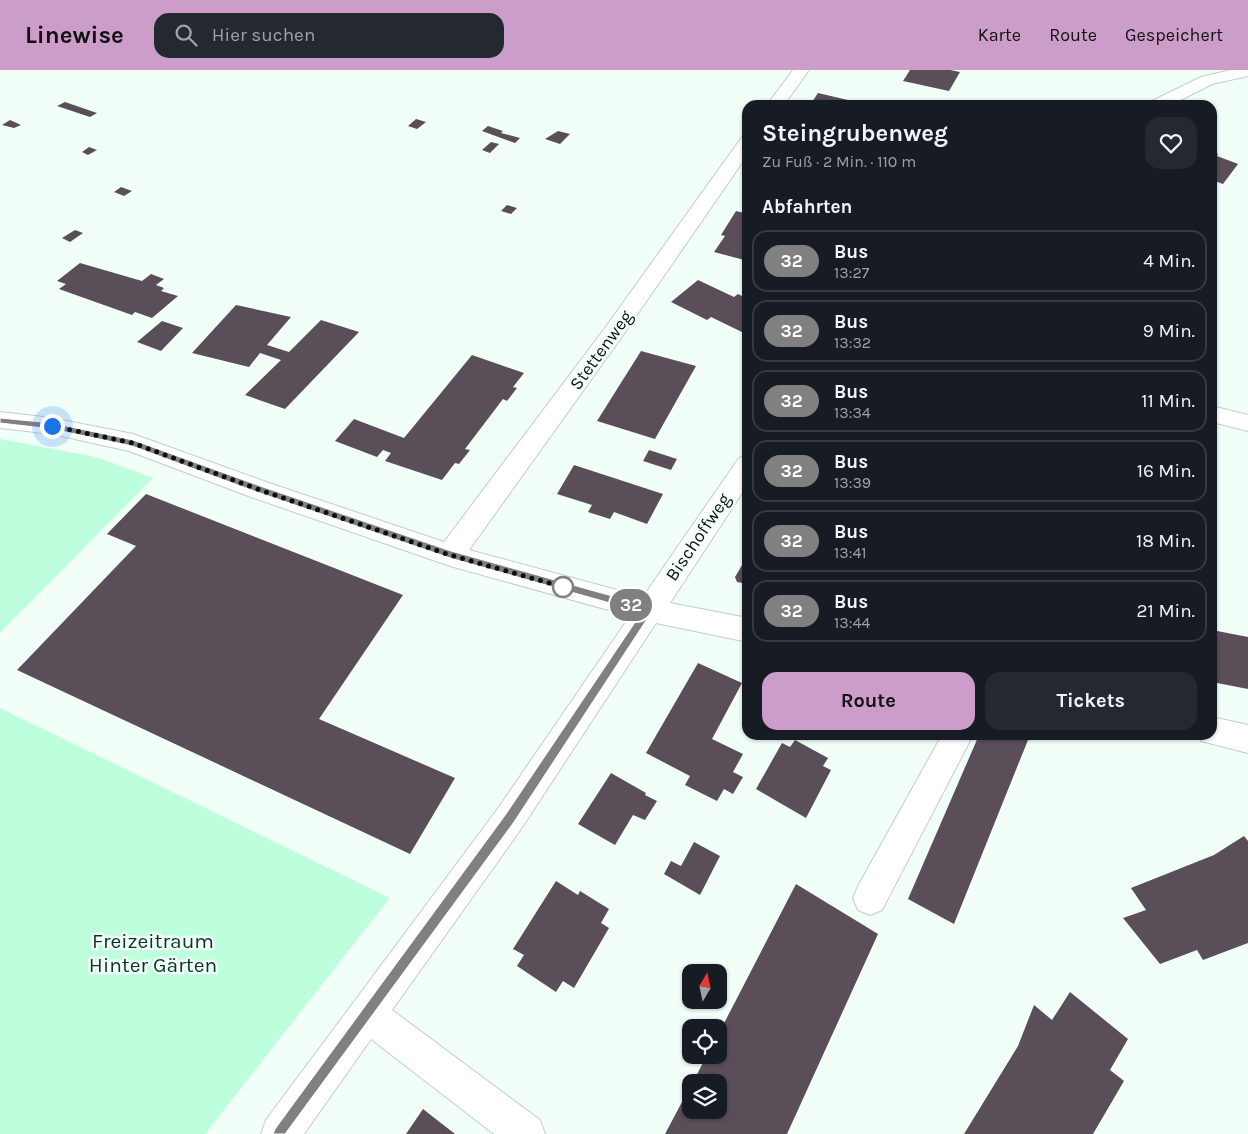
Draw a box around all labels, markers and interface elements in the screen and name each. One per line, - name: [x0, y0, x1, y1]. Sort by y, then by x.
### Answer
- search box: [154, 13, 504, 58]
- text: Linewise: [25, 21, 124, 49]
- icon: search: [172, 21, 200, 49]
- text: Hier suchen: [212, 24, 315, 46]
- text: Karte: [978, 24, 1021, 46]
- text: Route: [1049, 24, 1097, 46]
- text: Gespeichert: [1125, 24, 1223, 46]
- button: heart: [1145, 117, 1197, 169]
- text: Steingrubenweg: [762, 119, 948, 147]
- text: Zu Fuß · 2 Min. · 110 m: [762, 152, 916, 171]
- text: Abfahrten: [762, 196, 852, 218]
- text: Bus: [834, 241, 868, 263]
- text: 32: [780, 250, 803, 272]
- text: 4 Min.: [1143, 250, 1195, 272]
- text: 13:27: [834, 263, 869, 282]
- street label: Stettenweg: [565, 306, 637, 394]
- text: Bus: [834, 311, 868, 333]
- text: 32: [780, 320, 803, 342]
- text: 9 Min.: [1143, 320, 1195, 342]
- text: 13:32: [834, 333, 871, 352]
- text: Bus: [834, 381, 868, 403]
- text: 32: [780, 390, 803, 412]
- text: 11 Min.: [1141, 390, 1195, 412]
- text: 13:34: [834, 403, 871, 422]
- your location: [40, 414, 65, 439]
- text: Bus: [834, 451, 868, 473]
- text: 32: [780, 460, 803, 482]
- text: 16 Min.: [1137, 460, 1195, 482]
- text: 13:39: [834, 473, 871, 492]
- street label: Bischoffweg: [661, 489, 735, 585]
- text: Bus: [834, 521, 868, 543]
- text: 32: [780, 530, 803, 552]
- text: 18 Min.: [1136, 530, 1195, 552]
- text: 13:41: [834, 543, 867, 562]
- unlabelled marker: [552, 576, 574, 598]
- line badge: 32: [608, 589, 654, 621]
- text: Bus: [834, 591, 868, 613]
- text: 32: [620, 594, 642, 616]
- text: 32: [780, 600, 803, 622]
- text: 21 Min.: [1137, 600, 1195, 622]
- text: 13:44: [834, 613, 870, 632]
- button: Route: [762, 672, 975, 730]
- button: Tickets: [985, 672, 1197, 730]
- park label: Freizeitraum Hinter Gärten: [89, 929, 217, 977]
- north arrow: [682, 964, 728, 1009]
- map controls: [682, 964, 727, 1119]
- button: locate: [682, 1019, 727, 1064]
- button: layers: [682, 1074, 727, 1119]

